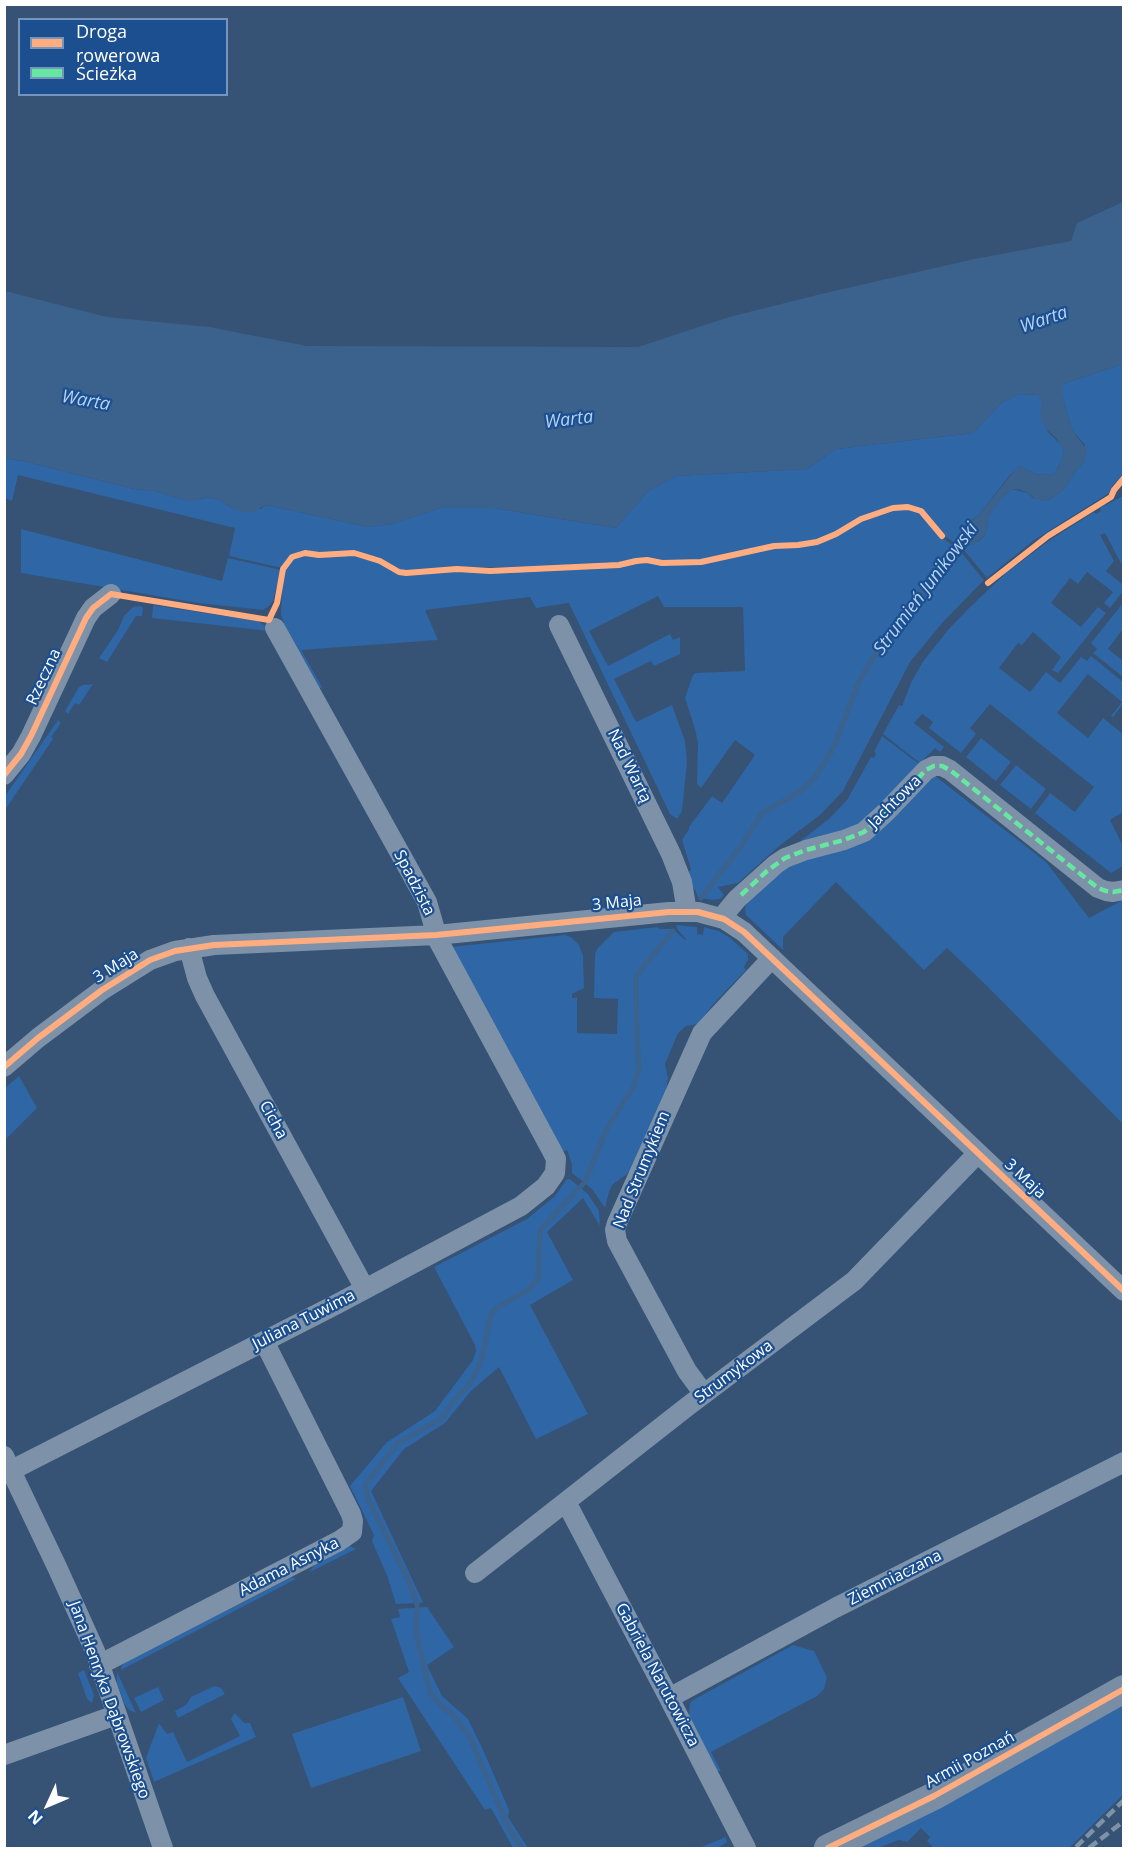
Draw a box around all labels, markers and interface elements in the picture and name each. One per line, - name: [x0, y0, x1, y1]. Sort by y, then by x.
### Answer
- legend: [18, 18, 228, 96]
- text: Droga rowerowa: [76, 19, 160, 67]
- text: Ścieżka: [76, 61, 137, 85]
- water label: Warta: [1017, 302, 1071, 338]
- water label: Warta: [60, 386, 112, 416]
- water label: Warta: [543, 406, 595, 434]
- water label: Strumień Junikowski: [869, 519, 983, 659]
- street label: Rzeczna: [23, 646, 65, 708]
- street label: Nad Wartą: [603, 726, 655, 806]
- street label: Jachtowa: [864, 771, 926, 833]
- street label: Spadzista: [389, 847, 439, 919]
- street label: 3 Maja: [591, 891, 643, 915]
- street label: 3 Maja: [90, 945, 142, 987]
- street label: Cicha: [255, 1098, 291, 1142]
- street label: Nad Strumykiem: [610, 1109, 674, 1231]
- street label: 3 Maja: [1000, 1155, 1050, 1203]
- street label: Juliana Tuwima: [249, 1286, 359, 1354]
- street label: Strumykowa: [691, 1336, 777, 1408]
- street label: Adama Asnyka: [236, 1534, 342, 1600]
- street label: Ziemniaczana: [845, 1546, 945, 1610]
- street label: Jana Henryka Dąbrowskiego: [64, 1599, 154, 1801]
- street label: Gabriela Narutowicza: [611, 1600, 703, 1750]
- street label: Armii Poznań: [922, 1728, 1018, 1792]
- north arrow: [18, 1775, 78, 1835]
- text: N: [23, 1805, 47, 1830]

